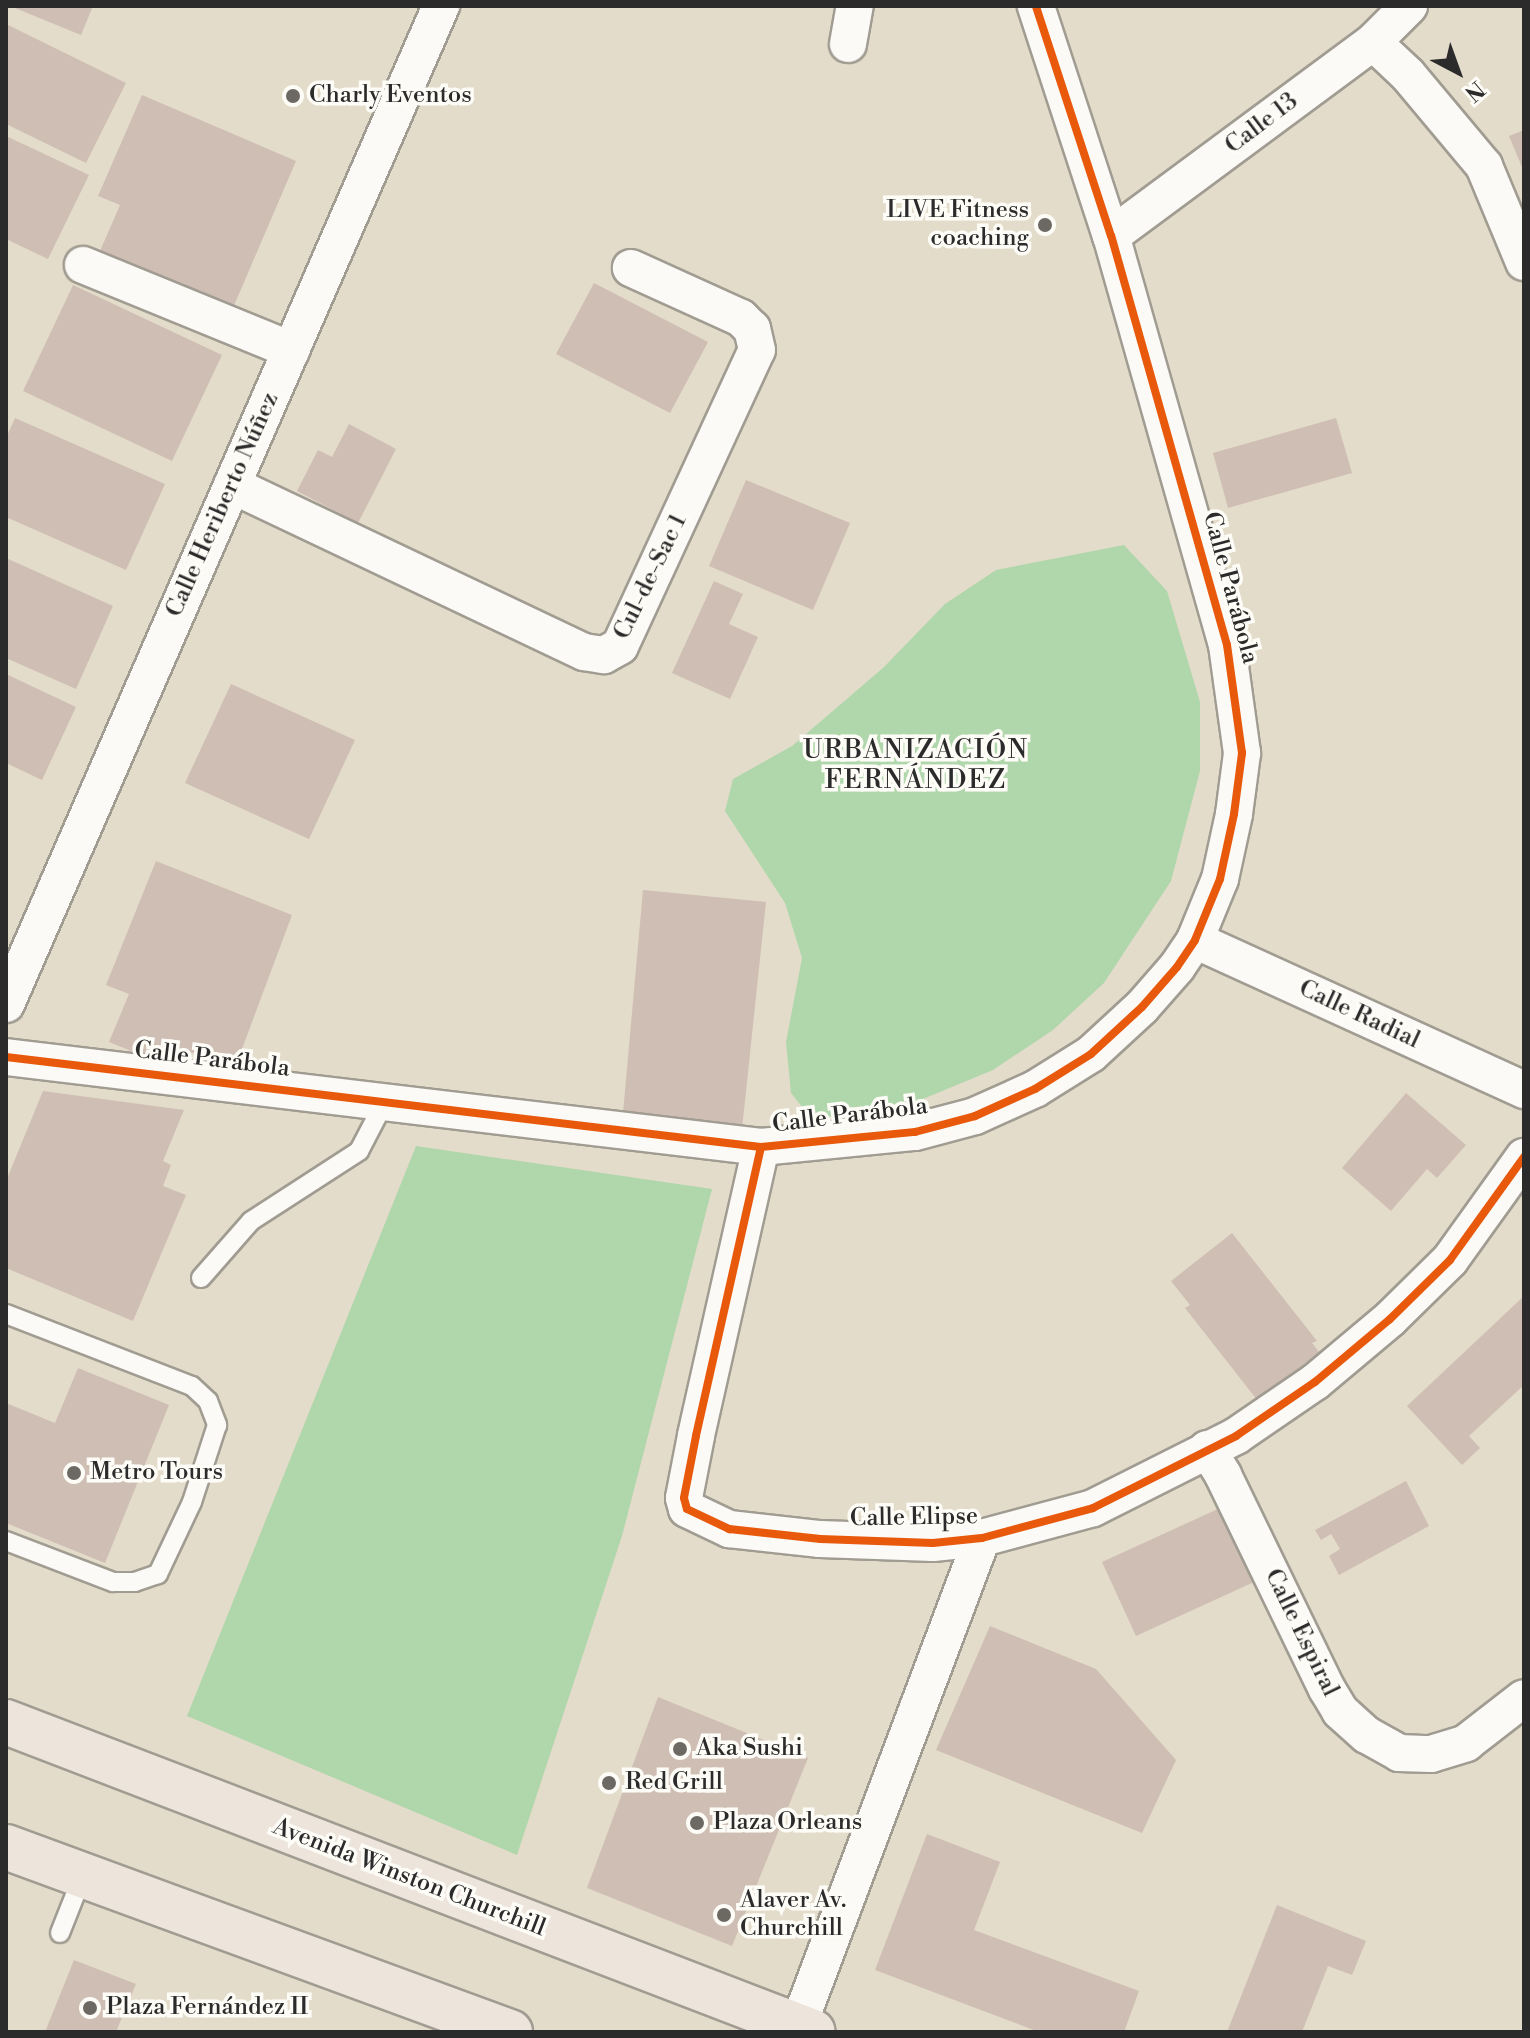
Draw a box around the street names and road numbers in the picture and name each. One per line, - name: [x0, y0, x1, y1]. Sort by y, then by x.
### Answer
- street label: Calle 13: [1220, 87, 1304, 161]
- street label: Calle Heriberto Núñez: [160, 388, 286, 622]
- street label: Calle Parábola: [1196, 509, 1264, 667]
- street label: Cul-de-Sac 1: [608, 510, 694, 644]
- street label: Calle Radial: [1294, 974, 1424, 1056]
- street label: Calle Parábola: [133, 1036, 291, 1084]
- street label: Calle Parábola: [771, 1092, 929, 1140]
- street label: Calle Elipse: [850, 1502, 978, 1534]
- street label: Calle Espiral: [1258, 1565, 1344, 1701]
- street label: Avenida Winston Churchill: [269, 1813, 549, 1943]

